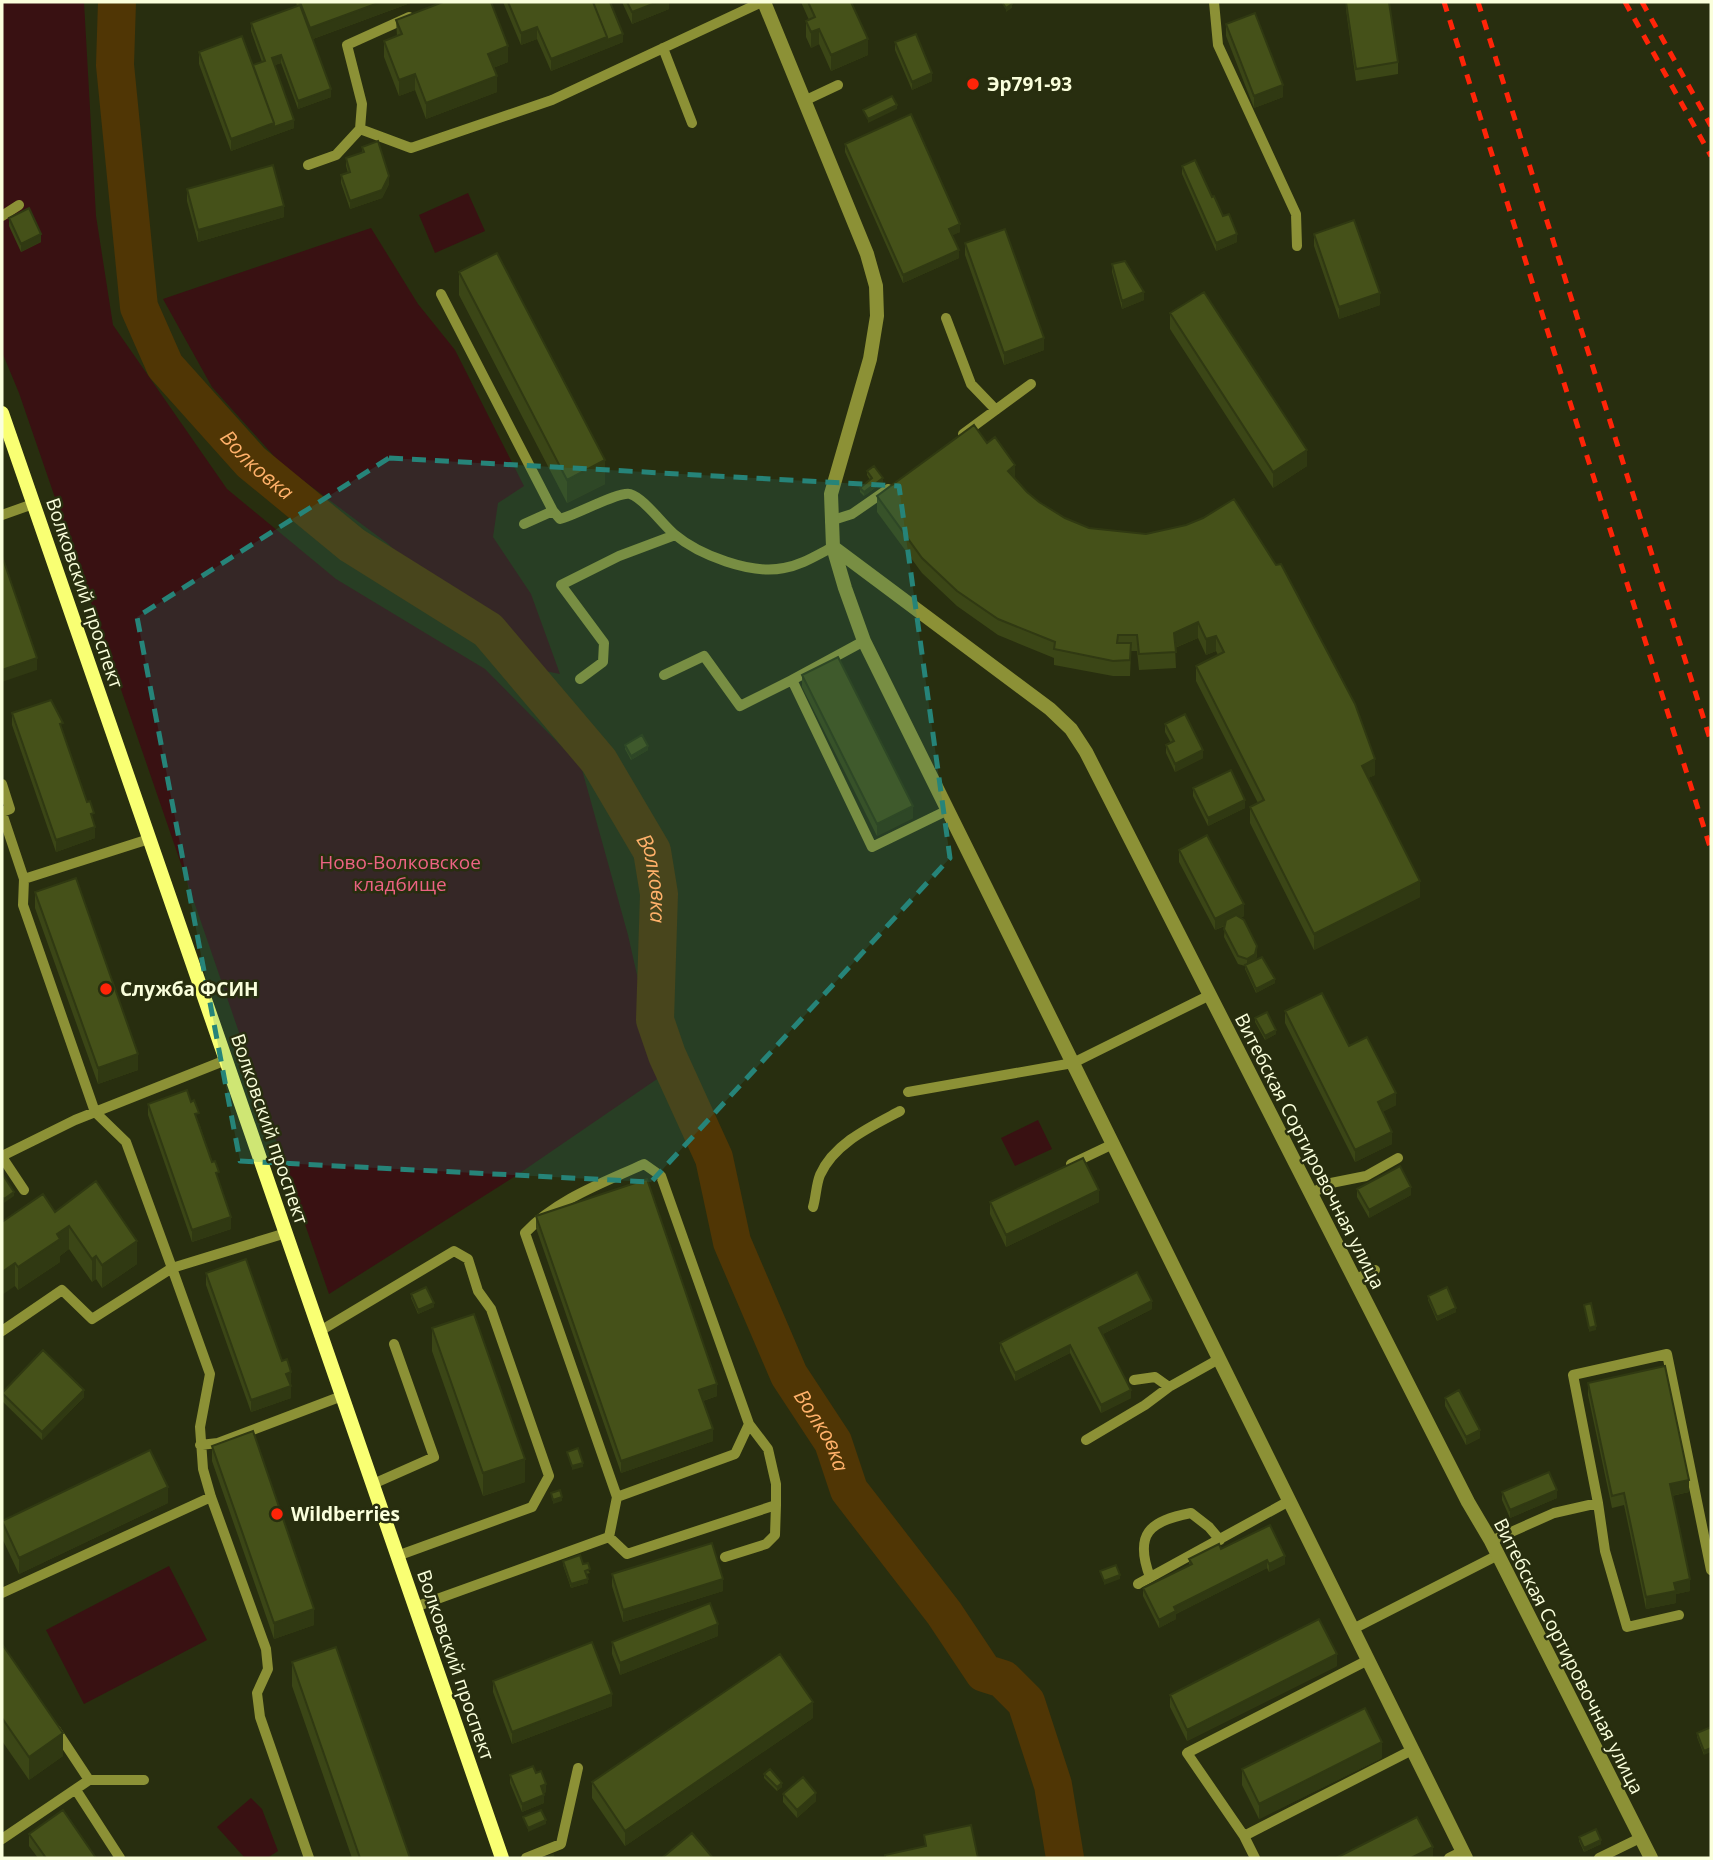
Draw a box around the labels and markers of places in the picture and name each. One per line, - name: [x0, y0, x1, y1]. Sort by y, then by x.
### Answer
- place label: Эр791-93: [987, 71, 1072, 97]
- marker: Эр791-93: [965, 76, 981, 92]
- place label: Служба ФСИН: [120, 976, 259, 1002]
- marker: Служба ФСИН: [98, 981, 114, 997]
- place label: Wildberries: [291, 1501, 400, 1527]
- marker: Wildberries: [269, 1506, 285, 1522]

